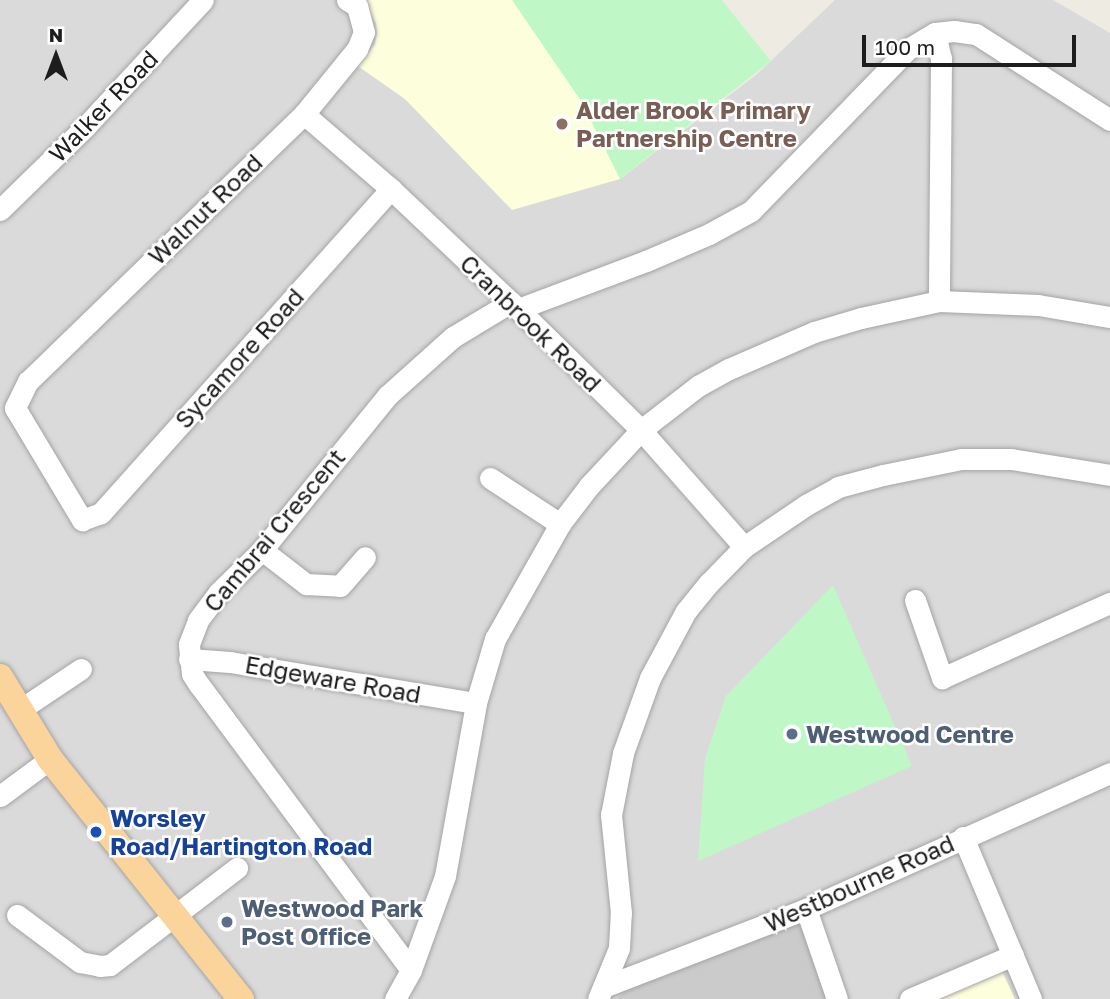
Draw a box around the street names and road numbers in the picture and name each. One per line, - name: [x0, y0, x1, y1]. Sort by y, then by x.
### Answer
- street label: Walker Road: [42, 44, 164, 168]
- street label: Walnut Road: [142, 148, 268, 270]
- street label: Cranbrook Road: [455, 248, 607, 398]
- street label: Sycamore Road: [169, 282, 309, 434]
- street label: Cambrai Crescent: [197, 443, 351, 617]
- street label: Edgeware Road: [243, 649, 423, 709]
- street label: Westbourne Road: [760, 828, 958, 938]

